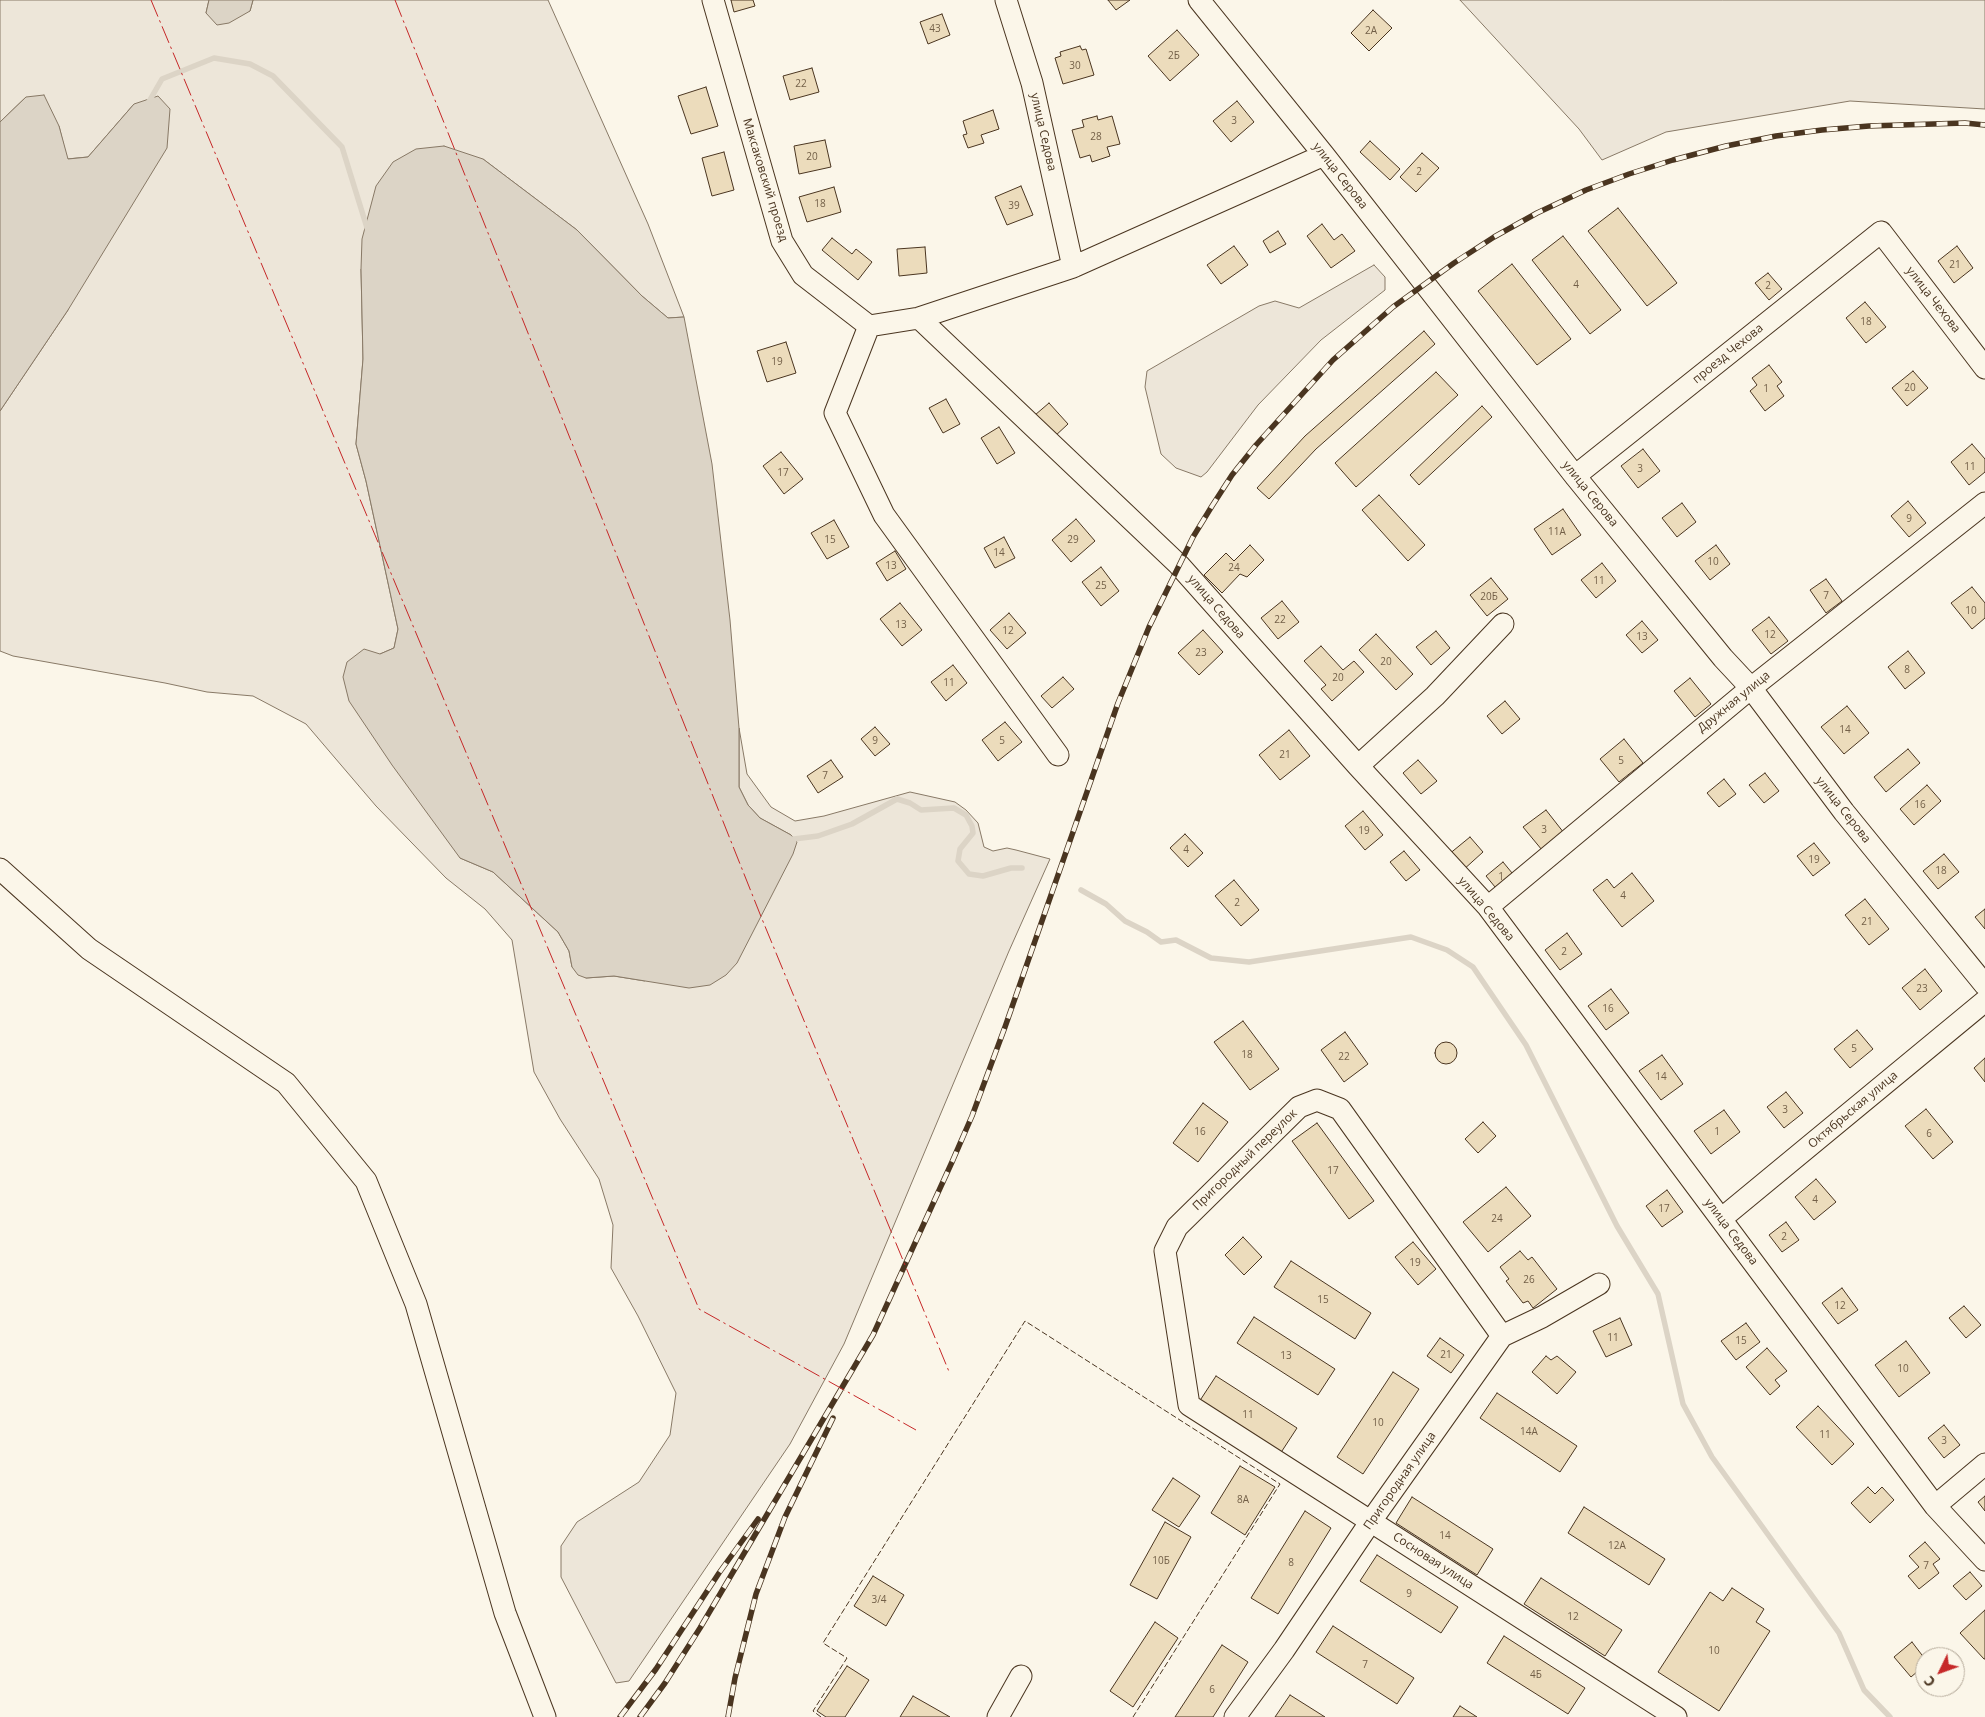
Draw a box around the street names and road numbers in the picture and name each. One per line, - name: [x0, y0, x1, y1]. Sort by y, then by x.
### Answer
- street label: улица Седова: [1027, 92, 1059, 172]
- street label: Максаковский проезд: [739, 117, 791, 243]
- street label: улица Серова: [1310, 140, 1370, 212]
- street label: улица Чехова: [1903, 264, 1963, 336]
- street label: проезд Чехова: [1690, 321, 1766, 387]
- street label: улица Серова: [1559, 458, 1621, 530]
- street label: улица Седова: [1184, 572, 1248, 642]
- street label: Дружная улица: [1695, 668, 1773, 736]
- street label: улица Серова: [1813, 774, 1873, 846]
- street label: улица Седова: [1455, 874, 1517, 944]
- street label: Октябрьская улица: [1805, 1068, 1901, 1152]
- street label: Пригородный переулок: [1190, 1106, 1300, 1214]
- street label: улица Седова: [1701, 1196, 1761, 1268]
- street label: Пригородная улица: [1361, 1429, 1439, 1533]
- street label: Сосновая улица: [1390, 1530, 1476, 1592]

